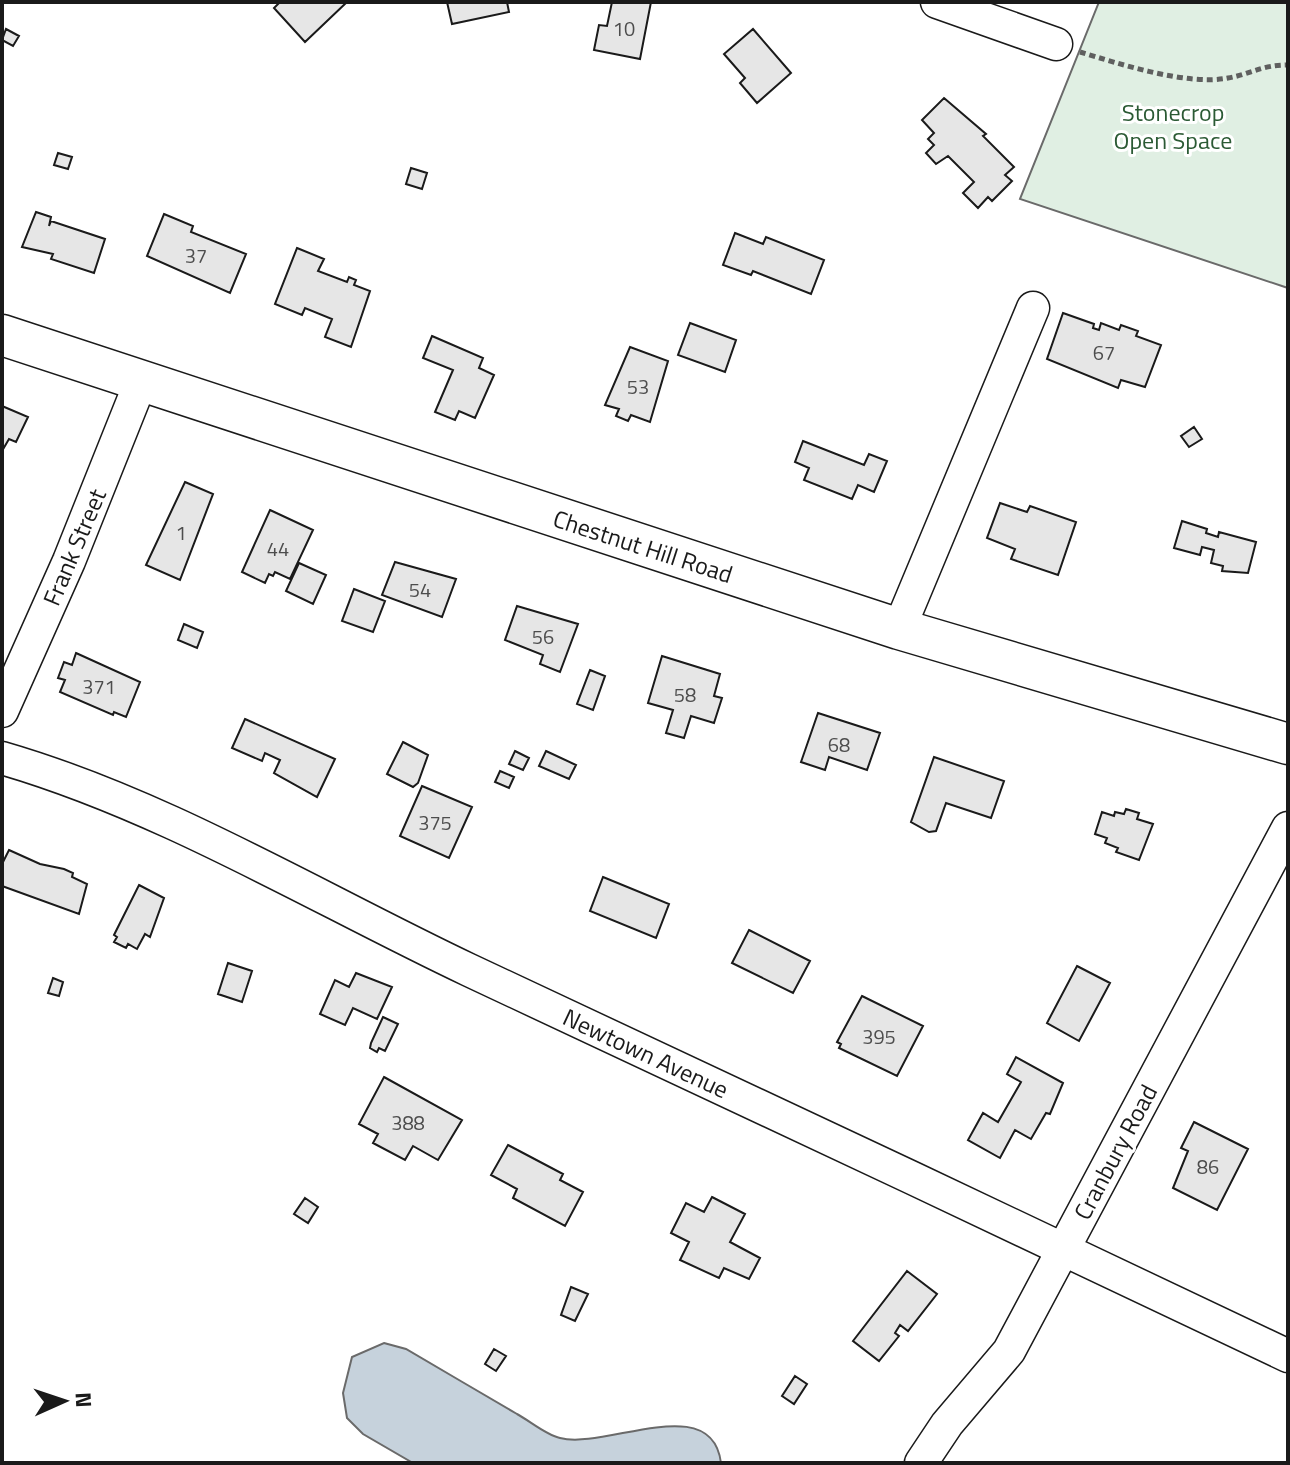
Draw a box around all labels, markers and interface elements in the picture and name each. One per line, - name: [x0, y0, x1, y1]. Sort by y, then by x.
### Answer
- house number: 10: [613, 13, 635, 44]
- park label: Stonecrop Open Space: [1114, 94, 1232, 158]
- house number: 37: [185, 240, 207, 271]
- house number: 67: [1093, 337, 1115, 368]
- house number: 53: [627, 371, 649, 402]
- street label: Frank Street: [33, 482, 115, 611]
- street label: Chestnut Hill Road: [549, 500, 737, 592]
- house number: 1: [175, 517, 187, 548]
- house number: 44: [267, 533, 289, 564]
- house number: 54: [409, 574, 431, 605]
- house number: 56: [532, 621, 554, 652]
- house number: 371: [82, 671, 116, 702]
- house number: 58: [674, 679, 696, 710]
- house number: 68: [828, 729, 850, 760]
- house number: 375: [418, 807, 452, 838]
- street label: Newtown Avenue: [557, 999, 735, 1107]
- house number: 395: [862, 1021, 896, 1052]
- street label: Cranbury Road: [1064, 1078, 1166, 1226]
- house number: 388: [391, 1107, 425, 1138]
- house number: 86: [1197, 1151, 1219, 1182]
- north arrow: [24, 1361, 104, 1441]
- text: N: [67, 1391, 101, 1408]

